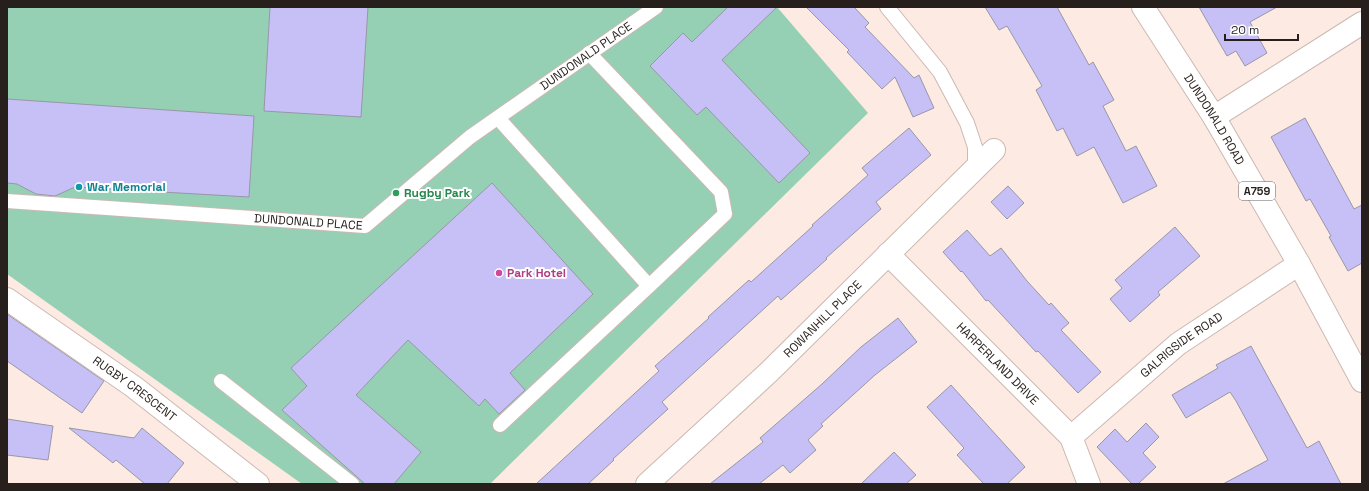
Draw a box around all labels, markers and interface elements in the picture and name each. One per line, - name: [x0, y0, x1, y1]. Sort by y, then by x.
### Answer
- scale bar: [1225, 16, 1298, 42]
- street label: DUNDONALD PLACE: [537, 18, 635, 94]
- text: 20 m: [1231, 22, 1259, 38]
- street label: DUNDONALD ROAD: [1180, 71, 1248, 168]
- place label: War Memorial: [87, 179, 166, 195]
- marker: War Memorial: [74, 182, 84, 192]
- road number: A759: [1239, 182, 1275, 200]
- place label: Rugby Park: [404, 185, 471, 201]
- marker: Rugby Park: [391, 188, 401, 198]
- street label: DUNDONALD PLACE: [253, 210, 363, 234]
- place label: Park Hotel: [507, 265, 566, 281]
- marker: Park Hotel: [494, 268, 504, 278]
- street label: ROWANHILL PLACE: [780, 277, 865, 361]
- street label: GALRIGSIDE ROAD: [1137, 309, 1226, 381]
- street label: HARPERLAND DRIVE: [953, 319, 1042, 408]
- street label: RUGBY CRESCENT: [89, 353, 180, 425]

